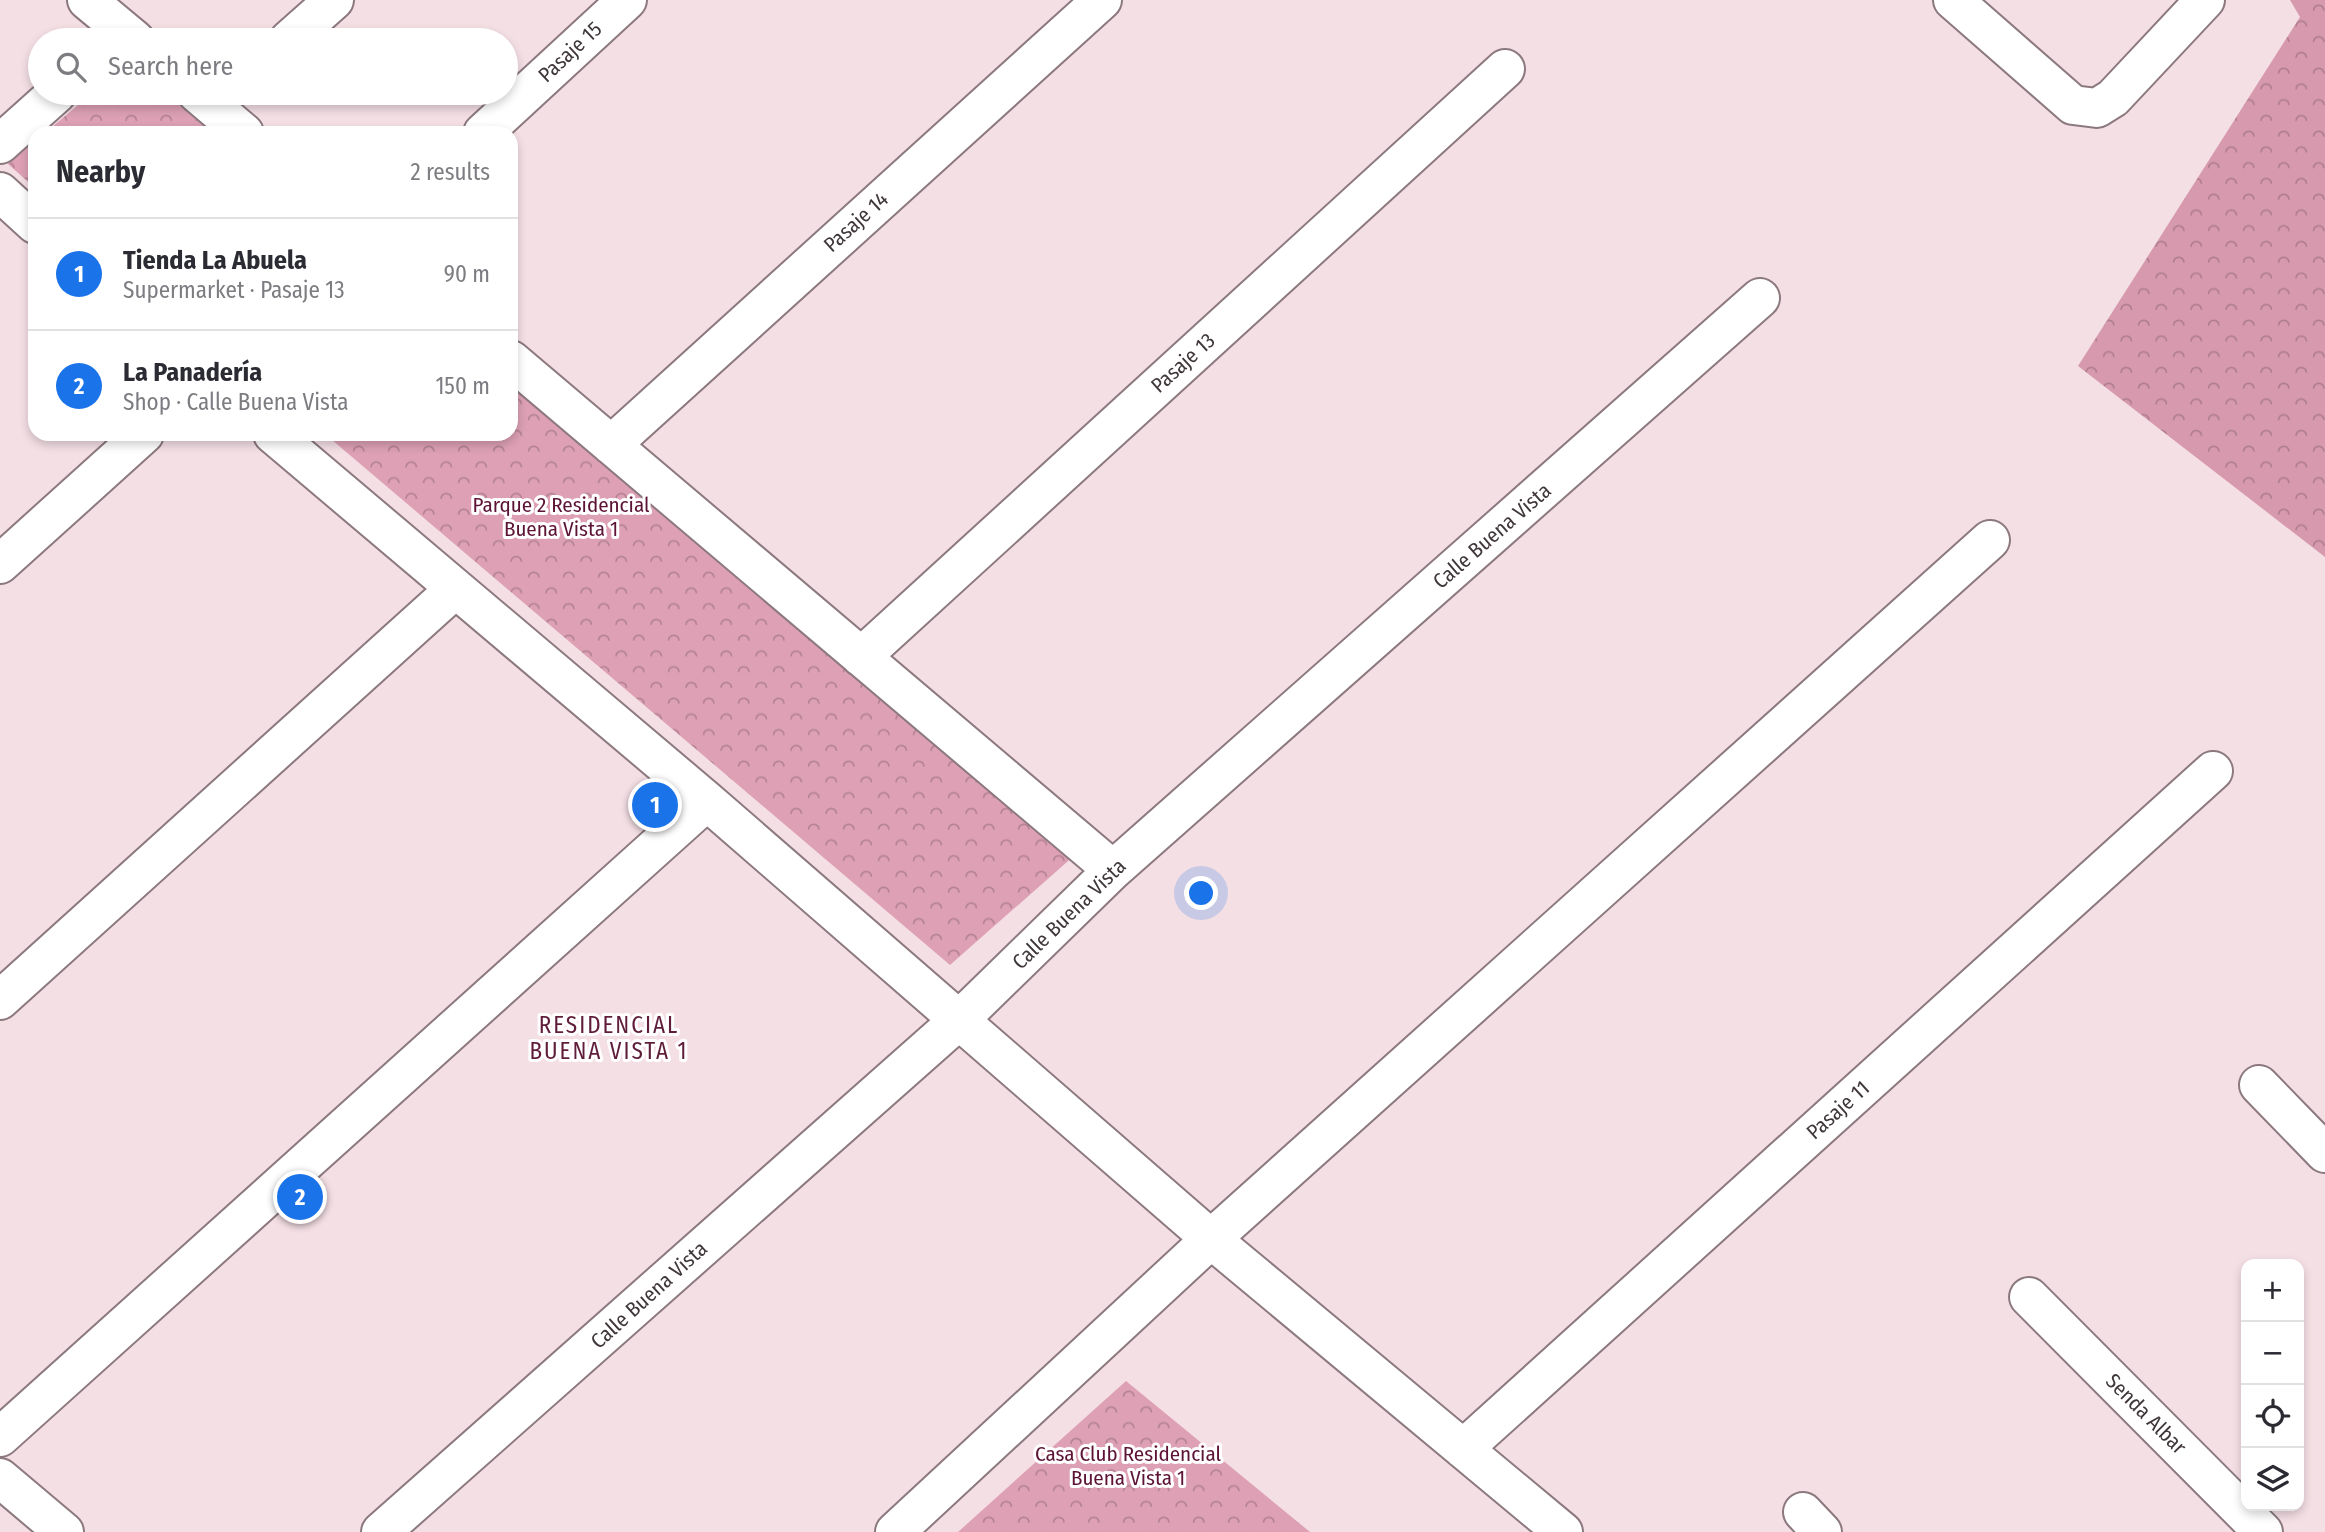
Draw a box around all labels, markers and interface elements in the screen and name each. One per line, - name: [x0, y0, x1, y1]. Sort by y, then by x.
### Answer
- street label: Pasaje 15: [533, 16, 607, 88]
- search box: [28, 28, 518, 105]
- icon: search: [52, 48, 90, 86]
- text: Search here: [108, 51, 233, 82]
- text: Nearby: [56, 154, 145, 190]
- text: 2 results: [410, 158, 490, 186]
- street label: Pasaje 14: [818, 186, 894, 258]
- text: Tienda La Abuela: [123, 245, 307, 276]
- text: 1: [74, 260, 84, 288]
- text: 90 m: [444, 260, 490, 288]
- text: Supermarket · Pasaje 13: [123, 276, 345, 304]
- street label: Pasaje 13: [1146, 328, 1220, 398]
- text: La Panadería: [123, 357, 262, 388]
- text: 2: [74, 372, 84, 400]
- text: 150 m: [435, 372, 490, 400]
- text: Shop · Calle Buena Vista: [123, 388, 349, 416]
- street label: Calle Buena Vista: [1428, 478, 1556, 594]
- park label: Parque 2 Residencial Buena Vista 1: [472, 492, 650, 542]
- pin: 1: [632, 779, 678, 831]
- street label: Calle Buena Vista: [1007, 853, 1131, 975]
- your location: [1184, 876, 1218, 910]
- district label: RESIDENCIAL BUENA VISTA 1: [530, 1011, 688, 1065]
- street label: Pasaje 11: [1801, 1075, 1875, 1145]
- pin: 2: [277, 1171, 323, 1223]
- street label: Calle Buena Vista: [585, 1236, 713, 1354]
- map controls: [2241, 1259, 2304, 1511]
- button: +: [2241, 1259, 2304, 1322]
- button: −: [2241, 1322, 2304, 1385]
- street label: Senda Albar: [2100, 1368, 2192, 1460]
- button: locate: [2241, 1385, 2304, 1448]
- park label: Casa Club Residencial Buena Vista 1: [1035, 1441, 1222, 1491]
- button: layers: [2241, 1448, 2304, 1511]

